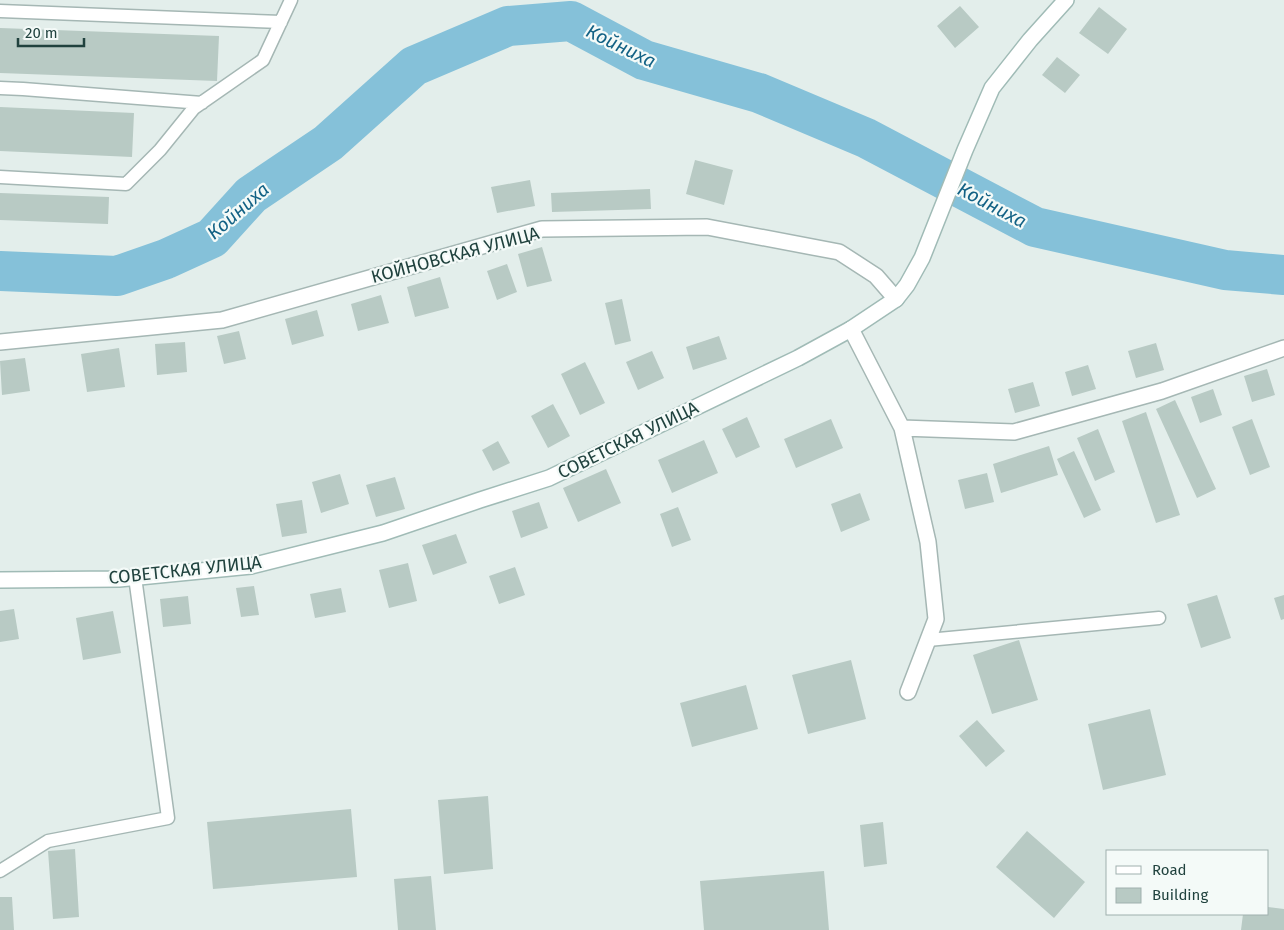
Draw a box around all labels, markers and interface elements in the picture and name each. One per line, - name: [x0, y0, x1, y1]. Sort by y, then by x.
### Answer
- scale bar: [18, 15, 84, 47]
- water label: Койниха: [582, 19, 660, 73]
- text: 20 m: [25, 24, 58, 42]
- water label: Койниха: [954, 177, 1030, 233]
- water label: Койниха: [202, 178, 274, 244]
- street label: КОЙНОВСКАЯ УЛИЦА: [369, 222, 542, 288]
- street label: СОВЕТСКАЯ УЛИЦА: [554, 396, 703, 484]
- street label: СОВЕТСКАЯ УЛИЦА: [107, 551, 263, 589]
- legend: [1106, 850, 1269, 915]
- text: Road: [1152, 861, 1187, 879]
- text: Building: [1152, 886, 1208, 904]

